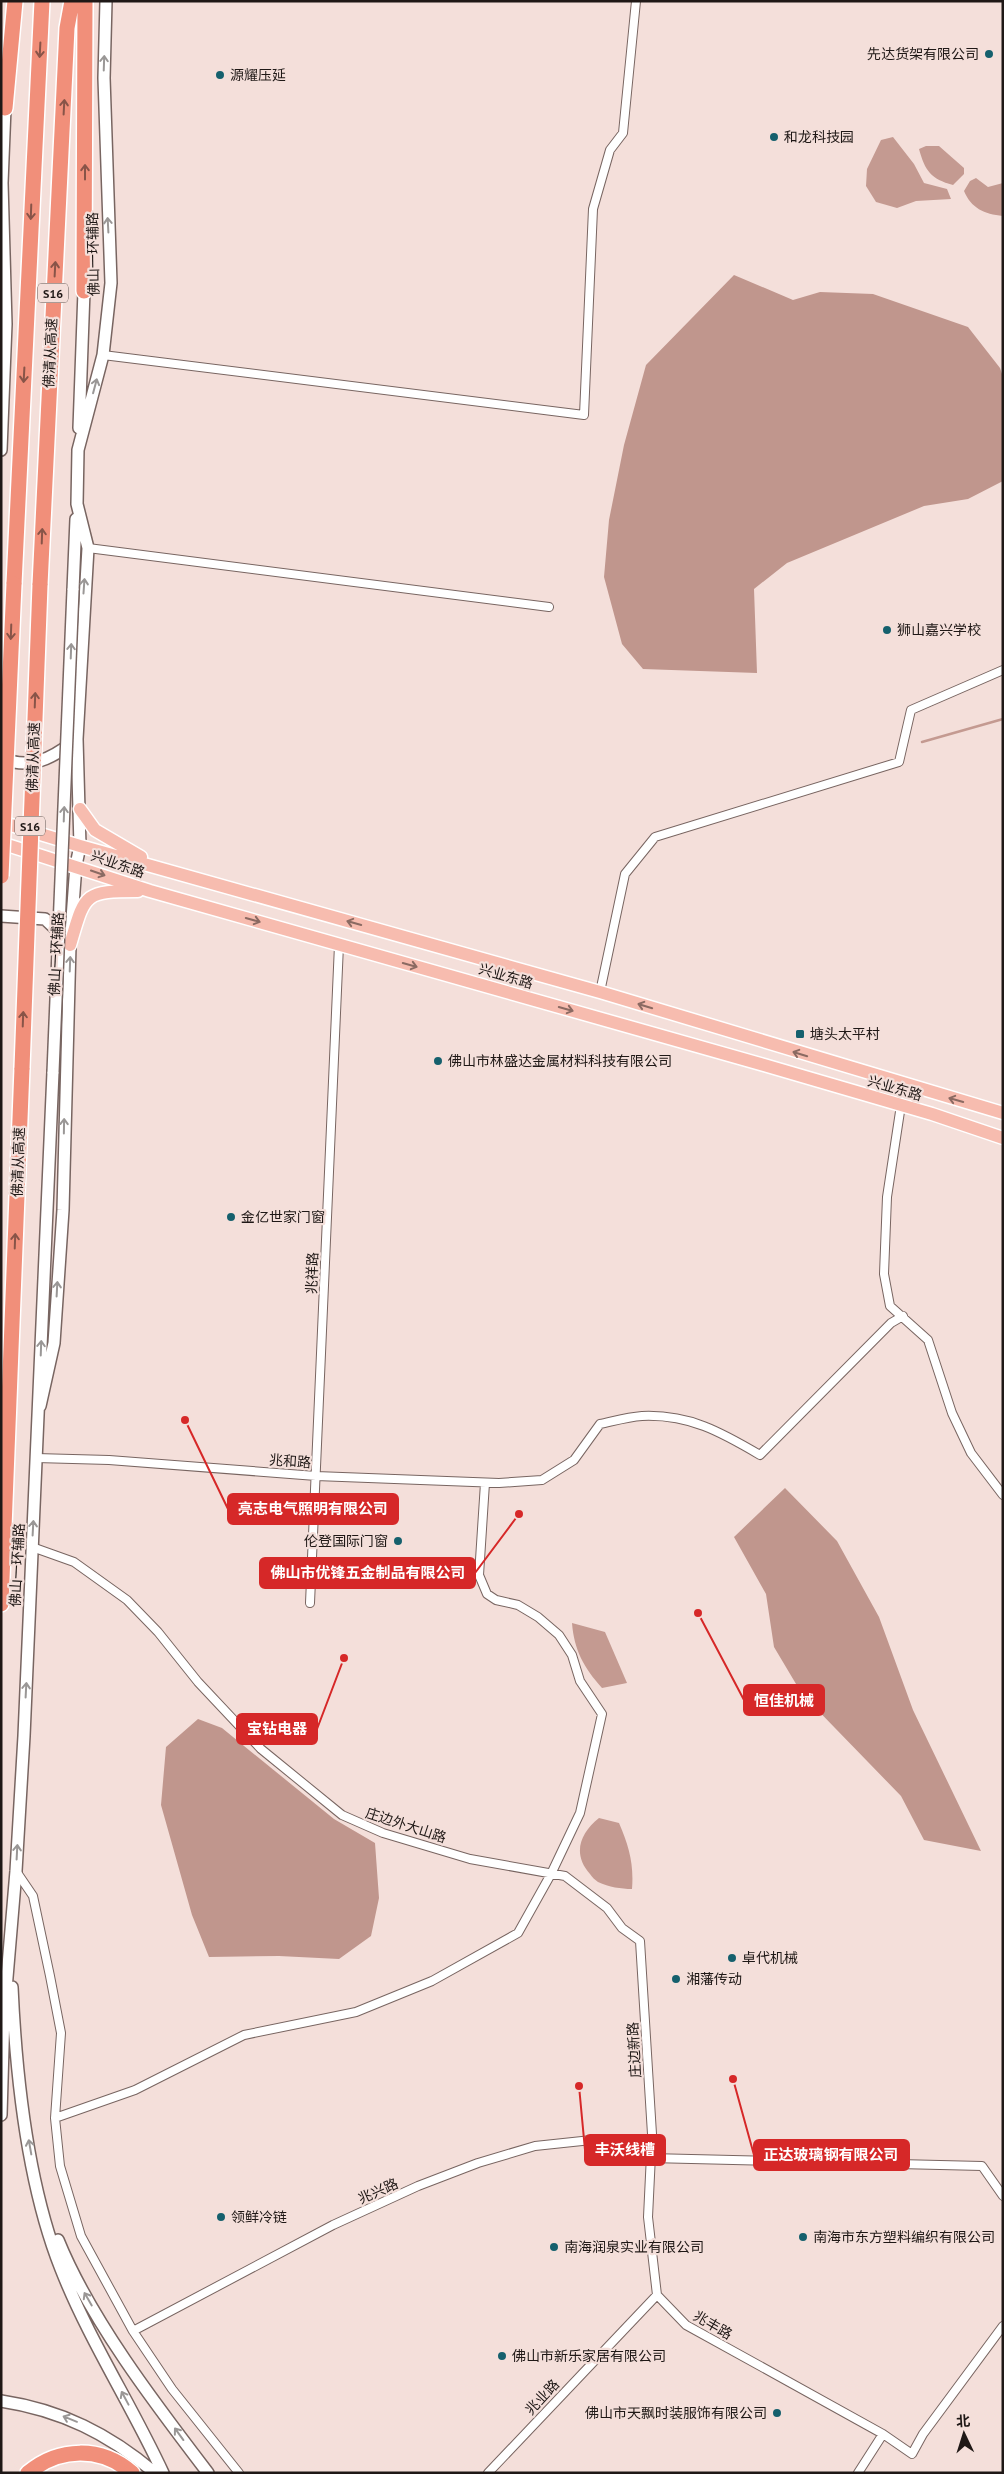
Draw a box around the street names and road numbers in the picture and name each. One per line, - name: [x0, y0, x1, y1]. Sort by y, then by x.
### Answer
- street label: 佛山一环辅路: [83, 212, 103, 296]
- road number: S16: [38, 284, 68, 302]
- street label: 佛清从高速: [39, 318, 61, 388]
- street label: 佛清从高速: [23, 722, 43, 792]
- road number: S16: [15, 816, 45, 836]
- street label: 兴业东路: [89, 846, 147, 882]
- street label: 佛山一环辅路: [45, 912, 67, 996]
- street label: 兴业东路: [477, 960, 535, 992]
- street label: 兴业东路: [866, 1072, 924, 1104]
- street label: 佛清从高速: [8, 1127, 28, 1197]
- street label: 兆祥路: [302, 1252, 322, 1294]
- street label: 兆和路: [268, 1451, 312, 1471]
- street label: 佛山一环辅路: [6, 1523, 28, 1607]
- street label: 庄边外大山路: [363, 1803, 449, 1847]
- street label: 庄边新路: [624, 2022, 644, 2078]
- street label: 兆兴路: [355, 2174, 401, 2208]
- street label: 兆丰路: [690, 2307, 736, 2343]
- street label: 兆业路: [521, 2376, 563, 2418]

